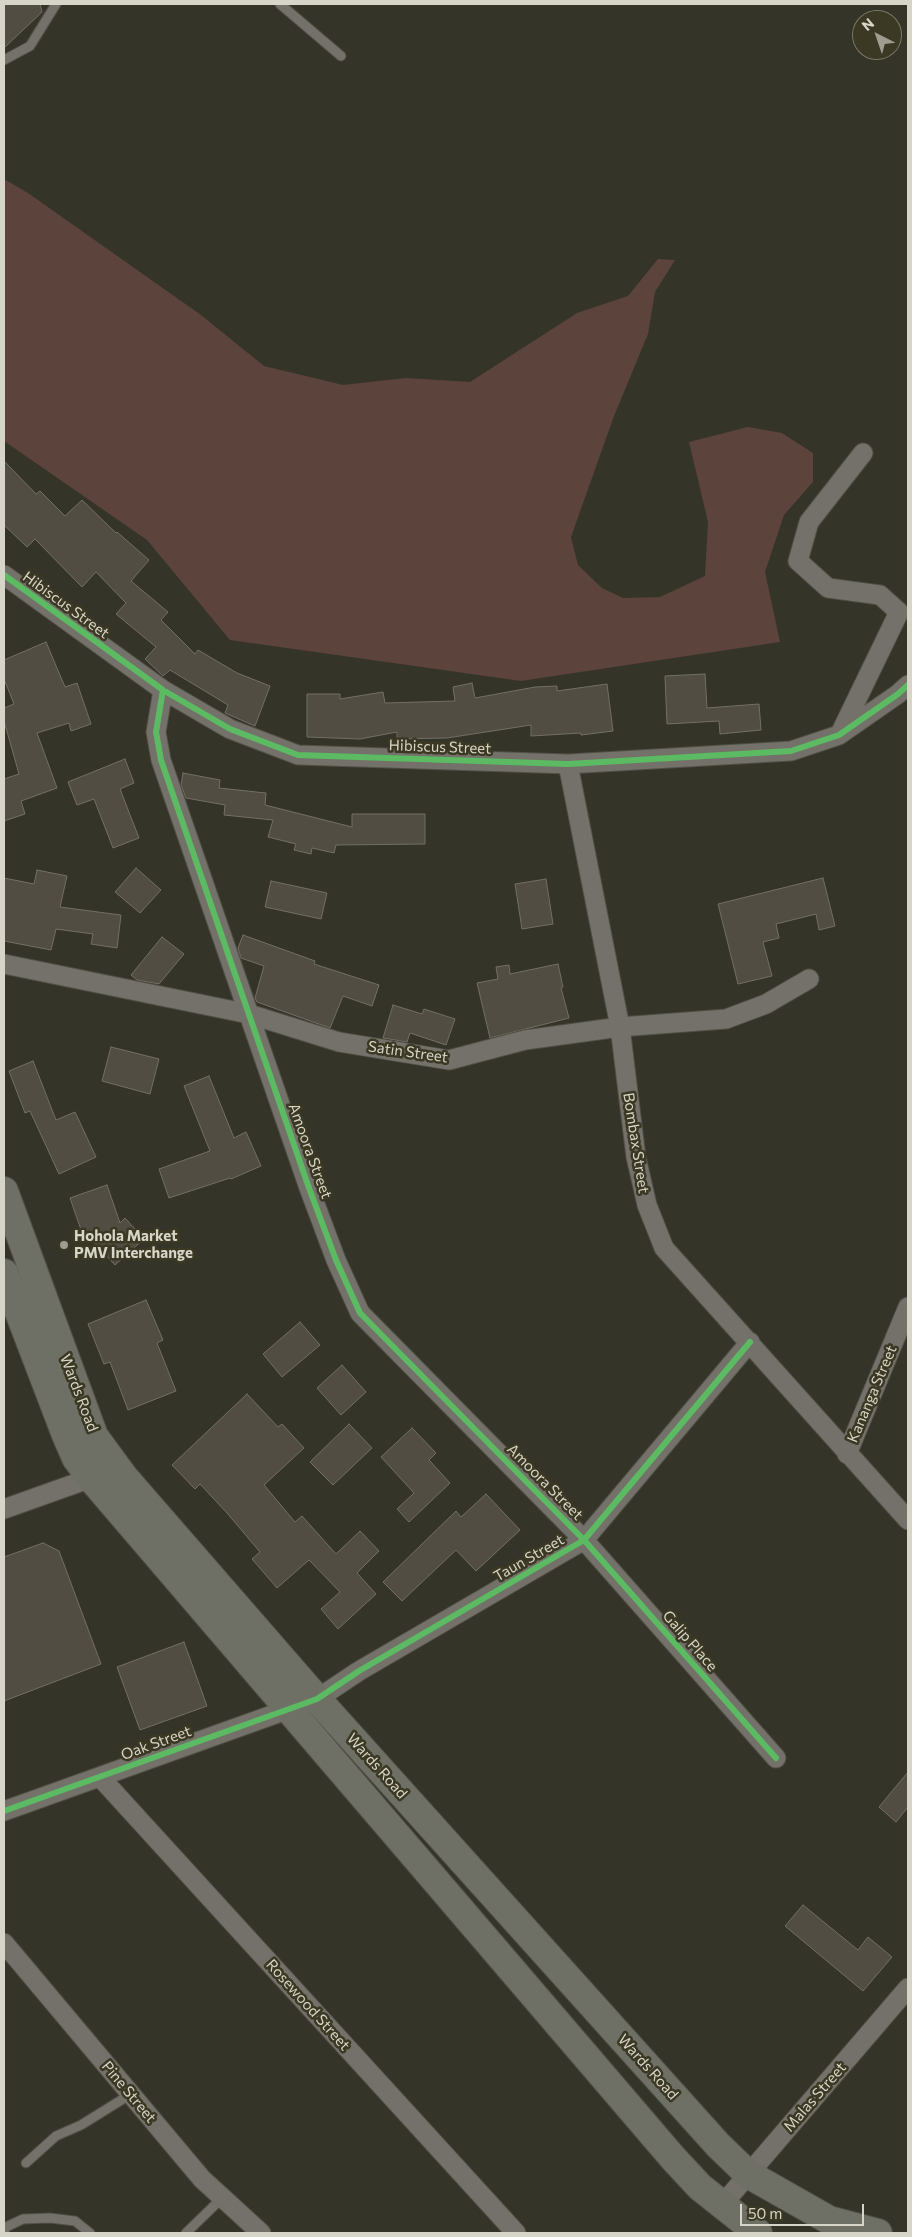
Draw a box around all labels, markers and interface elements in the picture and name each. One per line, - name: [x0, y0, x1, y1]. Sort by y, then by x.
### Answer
- north arrow: [852, 10, 902, 60]
- text: N: [858, 14, 877, 34]
- street label: Hibiscus Street: [19, 568, 113, 642]
- street label: Hibiscus Street: [388, 736, 492, 758]
- street label: Satin Street: [367, 1037, 449, 1067]
- street label: Bombax Street: [619, 1091, 653, 1195]
- street label: Amoora Street: [284, 1101, 336, 1201]
- place label: Hohola Market PMV Interchange: [74, 1227, 193, 1262]
- marker: Hohola Market PMV Interchange: [58, 1239, 70, 1251]
- street label: Kananga Street: [843, 1343, 901, 1445]
- street label: Wards Road: [56, 1352, 102, 1434]
- street label: Amoora Street: [503, 1440, 587, 1524]
- street label: Taun Street: [491, 1531, 567, 1585]
- street label: Galip Place: [659, 1607, 721, 1675]
- street label: Oak Street: [118, 1722, 194, 1764]
- street label: Wards Road: [343, 1730, 411, 1802]
- street label: Rosewood Street: [262, 1956, 354, 2054]
- street label: Wards Road: [614, 2031, 682, 2103]
- street label: Pine Street: [98, 2057, 160, 2127]
- street label: Malas Street: [780, 2059, 850, 2135]
- scale bar: [742, 2194, 866, 2226]
- text: 50 m: [748, 2204, 782, 2222]

